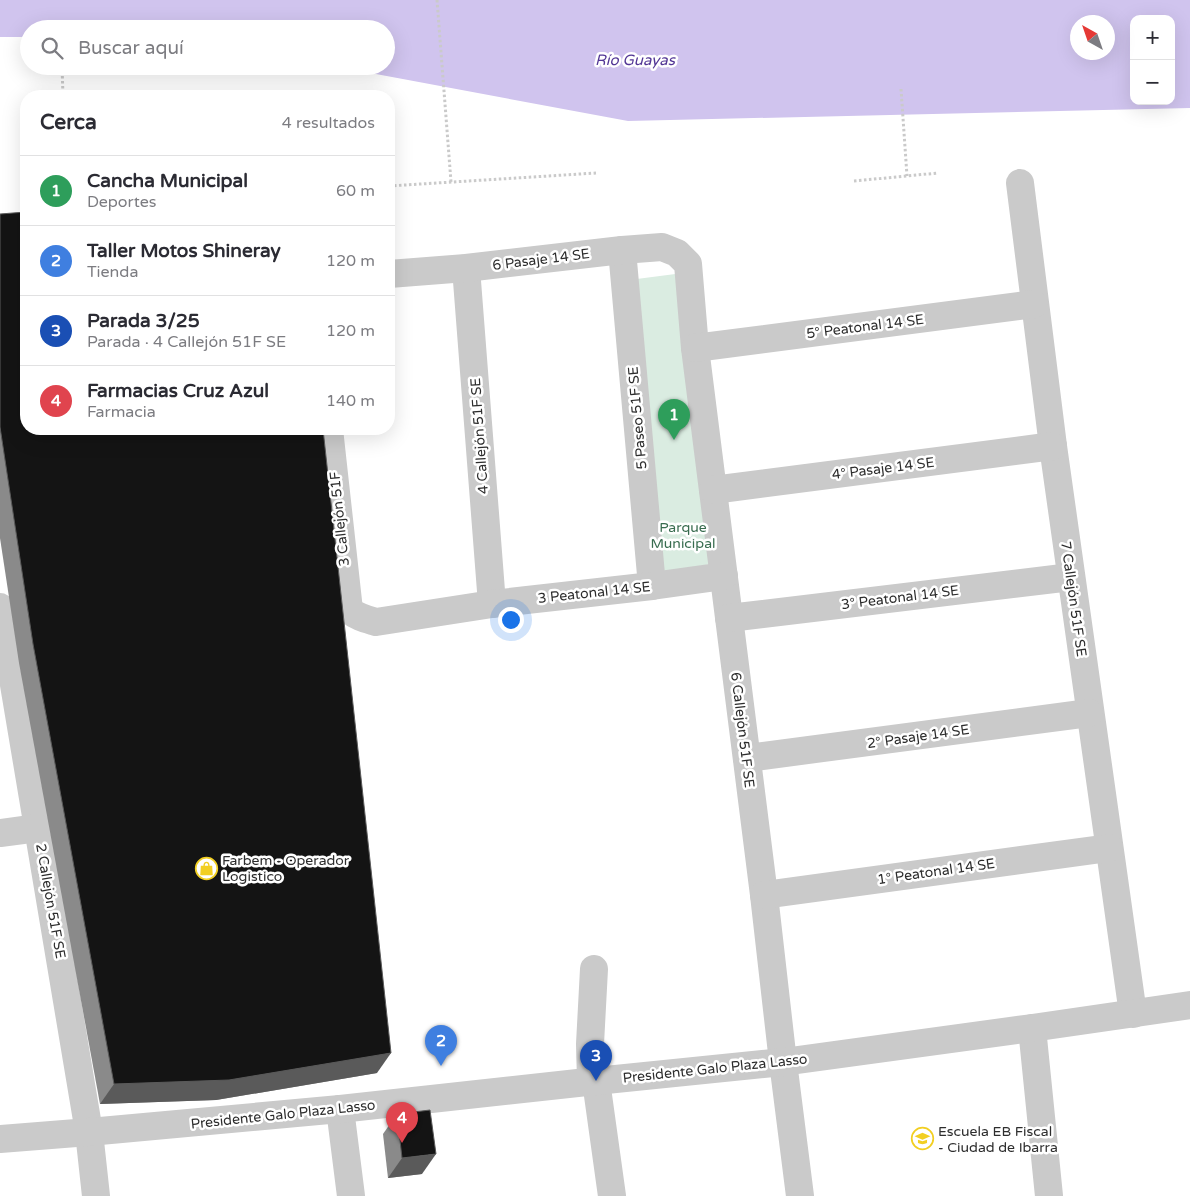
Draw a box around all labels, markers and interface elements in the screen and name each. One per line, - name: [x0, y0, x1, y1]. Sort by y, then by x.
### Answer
- north arrow: [1070, 15, 1115, 60]
- map controls: [1130, 15, 1175, 105]
- button: +: [1130, 15, 1175, 60]
- search box: [20, 20, 395, 75]
- icon: search: [38, 34, 66, 62]
- text: Buscar aquí: [78, 37, 184, 59]
- water label: Río Guayas: [595, 51, 677, 69]
- button: −: [1130, 60, 1175, 105]
- text: Cerca: [40, 110, 97, 135]
- text: 4 resultados: [282, 113, 375, 133]
- text: Cancha Municipal: [87, 170, 248, 192]
- text: 1: [51, 181, 61, 201]
- text: 60 m: [336, 181, 375, 201]
- text: Deportes: [87, 192, 156, 212]
- text: Taller Motos Shineray: [87, 240, 281, 262]
- street label: 6 Pasaje 14 SE: [491, 245, 591, 274]
- text: 2: [51, 251, 61, 271]
- text: 120 m: [326, 251, 375, 271]
- text: Tienda: [87, 262, 138, 282]
- text: Parada 3/25: [87, 310, 200, 332]
- street label: 5° Peatonal 14 SE: [805, 311, 925, 342]
- text: 3: [51, 321, 61, 341]
- text: 120 m: [326, 321, 375, 341]
- text: Parada · 4 Callejón 51F SE: [87, 332, 286, 352]
- street label: 5 Paseo 51F SE: [625, 366, 650, 470]
- street label: 4 Callejón 51F SE: [467, 377, 492, 495]
- text: Farmacias Cruz Azul: [87, 380, 269, 402]
- text: 4: [51, 391, 61, 411]
- text: 140 m: [326, 391, 375, 411]
- pin: 1: [658, 399, 690, 440]
- text: Farmacia: [87, 402, 156, 422]
- street label: 4° Pasaje 14 SE: [831, 454, 935, 483]
- street label: 3 Callejón 51F: [326, 470, 353, 567]
- park label: Parque Municipal: [650, 519, 716, 552]
- street label: 7 Callejón 51F SE: [1057, 540, 1090, 658]
- street label: 3 Peatonal 14 SE: [537, 578, 651, 607]
- street label: 3° Peatonal 14 SE: [840, 582, 960, 613]
- your location: [498, 607, 524, 633]
- street label: 6 Callejón 51F SE: [727, 671, 758, 789]
- street label: 2° Pasaje 14 SE: [866, 721, 970, 752]
- street label: 2 Callejón 51F SE: [32, 842, 69, 960]
- place label: Farbem - Operador Logistico: [222, 852, 350, 885]
- street label: 1° Peatonal 14 SE: [876, 855, 996, 888]
- shop icon: Farbem - Operador Logistico: [194, 856, 218, 880]
- pin: 2: [425, 1025, 457, 1066]
- pin: 3: [580, 1040, 612, 1081]
- street label: Presidente Galo Plaza Lasso: [622, 1050, 808, 1087]
- street label: Presidente Galo Plaza Lasso: [190, 1096, 376, 1133]
- pin: 4: [386, 1102, 418, 1143]
- place label: Escuela EB Fiscal - Ciudad de Ibarra: [938, 1123, 1058, 1156]
- school or university icon: Escuela EB Fiscal - Ciudad de Ibarra: [910, 1127, 934, 1151]

